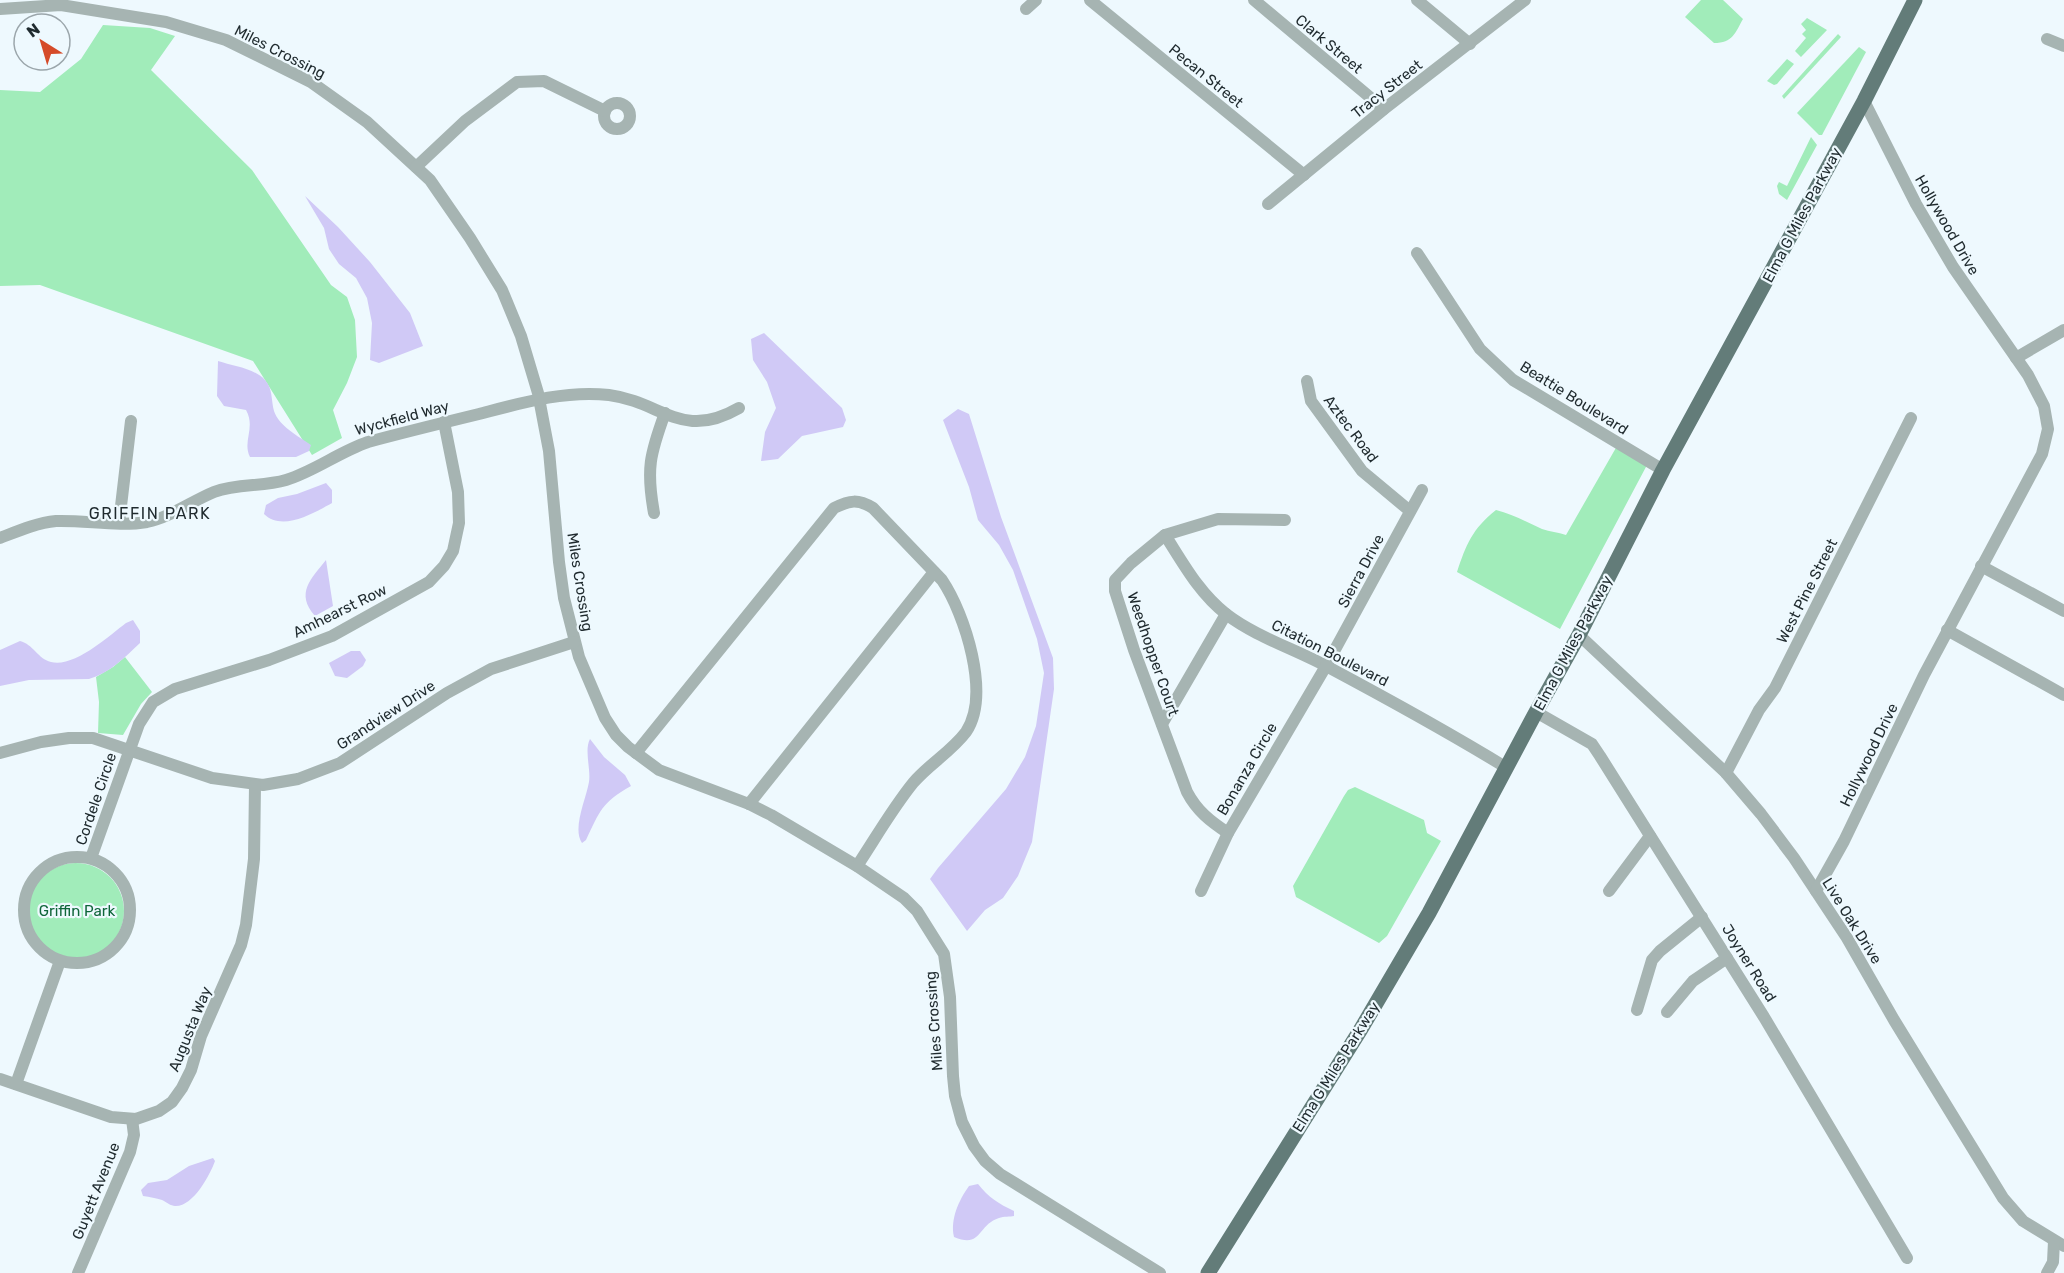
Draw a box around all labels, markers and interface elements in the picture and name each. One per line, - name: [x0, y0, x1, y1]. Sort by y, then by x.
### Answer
- street label: Clark Street: [1292, 11, 1366, 77]
- north arrow: [12, 12, 72, 72]
- text: N: [23, 19, 44, 41]
- street label: Miles Crossing: [231, 21, 329, 83]
- street label: Pecan Street: [1165, 40, 1247, 112]
- street label: Tracy Street: [1348, 56, 1426, 122]
- street label: Elma G Miles Parkway: [1759, 144, 1845, 286]
- street label: Hollywood Drive: [1911, 172, 1983, 278]
- street label: Beattie Boulevard: [1517, 357, 1631, 439]
- street label: Aztec Road: [1320, 392, 1382, 466]
- street label: Wyckfield Way: [353, 397, 451, 439]
- district label: GRIFFIN PARK: [89, 504, 211, 523]
- street label: Miles Crossing: [563, 531, 597, 633]
- street label: Sierra Drive: [1334, 531, 1388, 611]
- street label: West Pine Street: [1773, 536, 1841, 646]
- street label: Elma G Miles Parkway: [1530, 572, 1616, 714]
- street label: Amhearst Row: [290, 580, 390, 642]
- street label: Weedhopper Court: [1123, 590, 1183, 718]
- street label: Citation Boulevard: [1269, 616, 1391, 690]
- street label: Grandview Drive: [333, 676, 439, 754]
- street label: Hollywood Drive: [1836, 700, 1902, 810]
- street label: Bonanza Circle: [1213, 719, 1281, 819]
- street label: Cordele Circle: [72, 750, 120, 848]
- street label: Live Oak Drive: [1818, 875, 1886, 967]
- park label: Griffin Park: [39, 902, 115, 920]
- street label: Joyner Road: [1718, 921, 1780, 1005]
- street label: Miles Crossing: [922, 970, 946, 1072]
- street label: Augusta Way: [165, 984, 215, 1074]
- street label: Elma G Miles Parkway: [1289, 999, 1383, 1135]
- street label: Guyett Avenue: [68, 1140, 124, 1242]

